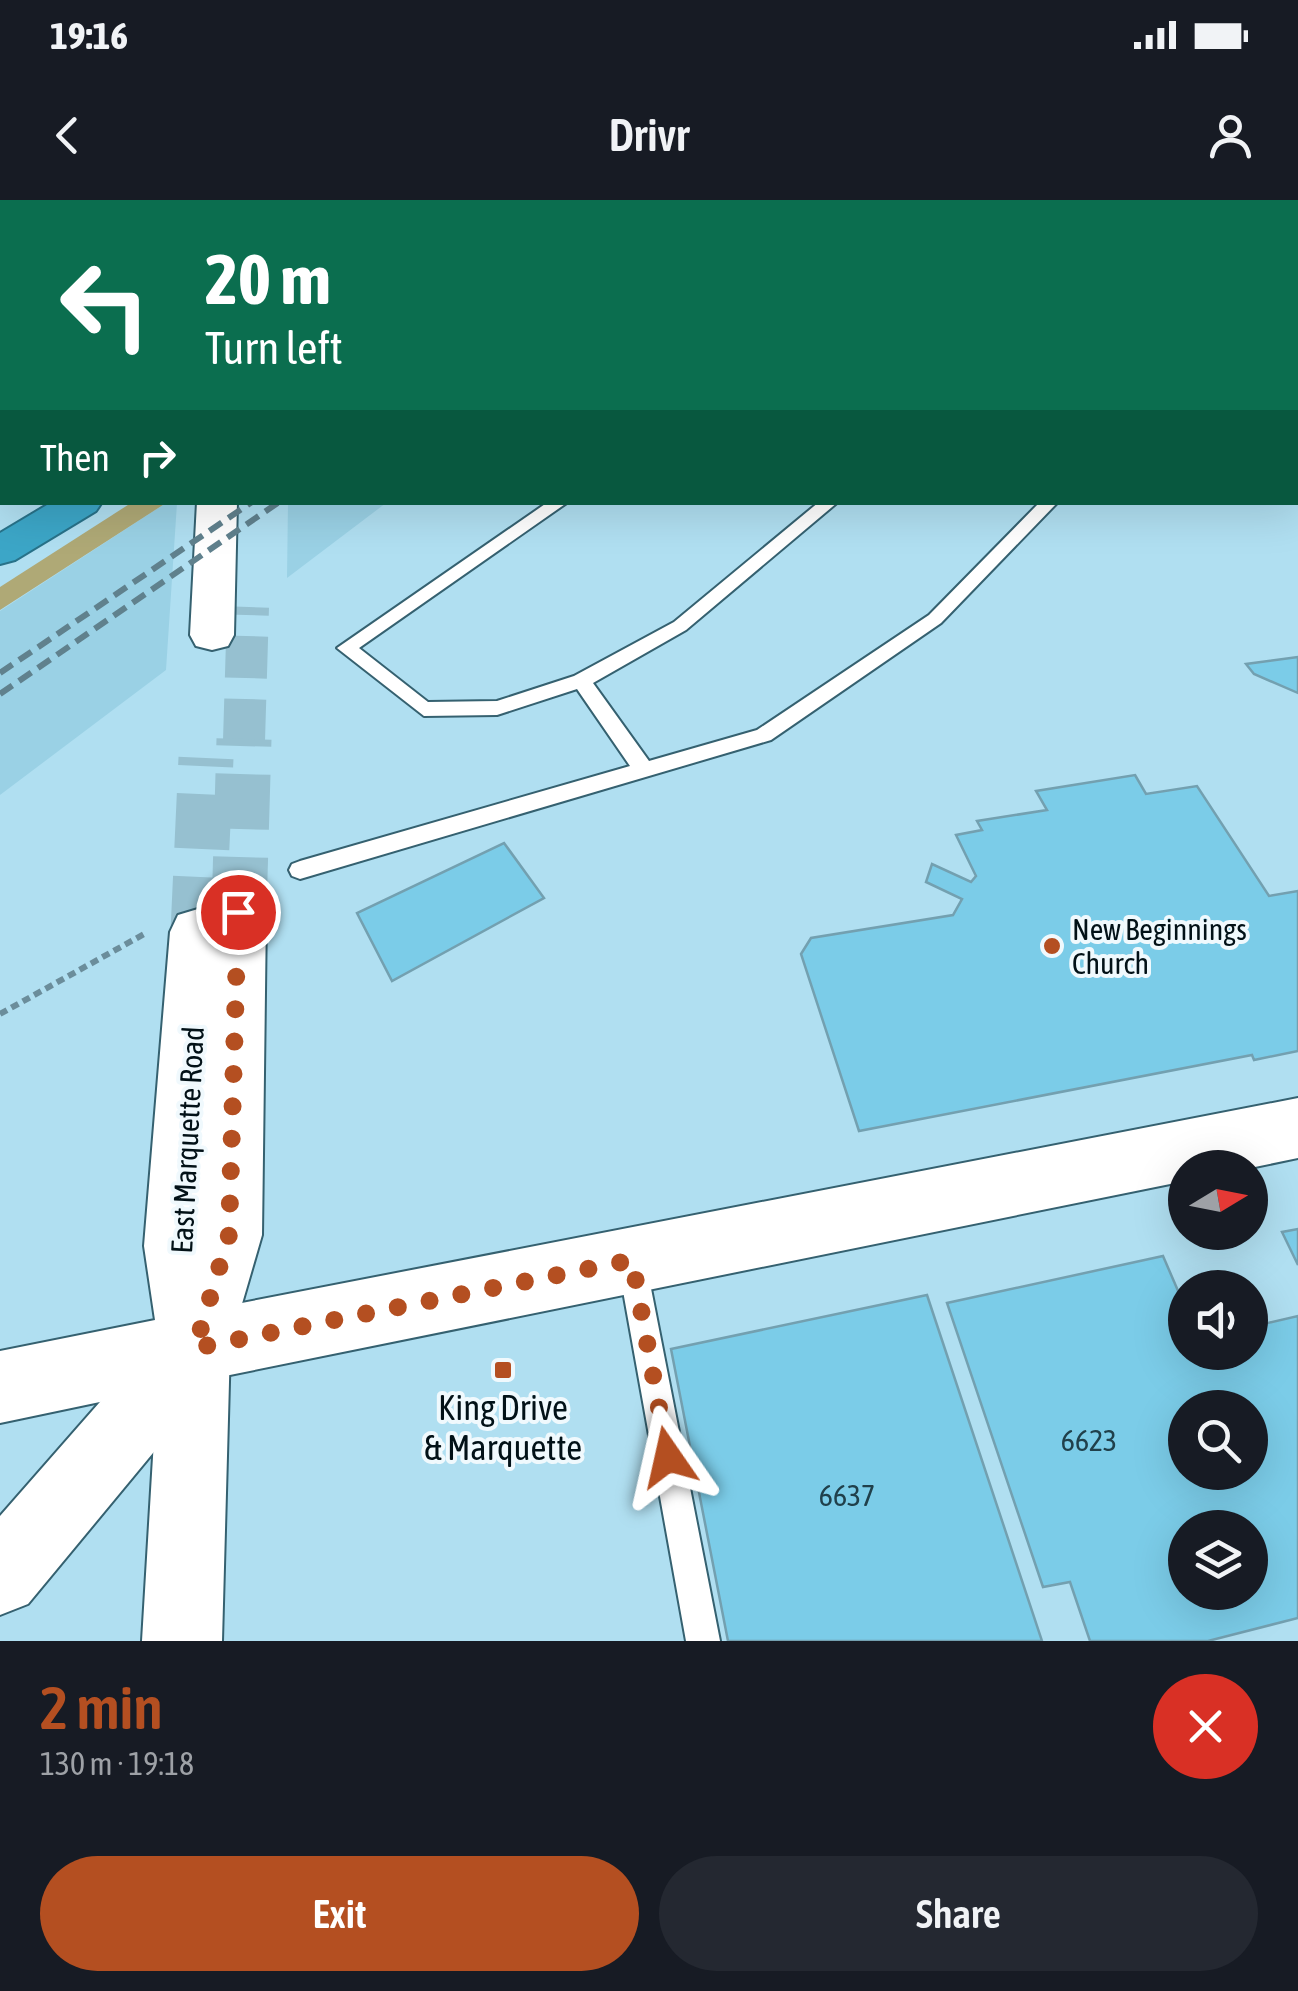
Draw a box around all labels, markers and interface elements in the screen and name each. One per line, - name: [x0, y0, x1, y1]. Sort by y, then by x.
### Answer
- text: 19:16: [50, 14, 128, 57]
- icon: back: [40, 108, 95, 163]
- icon: person: [1203, 108, 1258, 163]
- text: Drivr: [609, 109, 689, 161]
- text: 20 m: [205, 239, 331, 319]
- icon: left: [40, 240, 170, 370]
- text: Turn left: [205, 322, 343, 374]
- icon: right: [130, 430, 185, 485]
- text: Then: [40, 436, 110, 479]
- pin: [196, 870, 281, 955]
- icon: arrive: [211, 885, 266, 940]
- place label: New Beginnings Church: [1072, 912, 1247, 980]
- marker: New Beginnings Church: [1041, 935, 1063, 957]
- street label: East Marquette Road: [164, 1026, 210, 1254]
- north arrow: [1168, 1150, 1268, 1250]
- map controls: [1168, 1150, 1268, 1610]
- button: sound: [1168, 1270, 1268, 1370]
- marker: King Drive & Marquette: [492, 1359, 514, 1381]
- place label: King Drive & Marquette: [424, 1387, 582, 1467]
- button: search: [1168, 1390, 1268, 1490]
- position arrow: [616, 1405, 720, 1509]
- house number: 6623: [1061, 1423, 1117, 1457]
- house number: 6637: [819, 1478, 875, 1512]
- button: layers: [1168, 1510, 1268, 1610]
- text: 2 min: [40, 1673, 163, 1742]
- button: close: [1153, 1674, 1258, 1779]
- text: 130 m · 19:18: [40, 1745, 194, 1782]
- button: Exit: [40, 1856, 639, 1971]
- button: Share: [659, 1856, 1258, 1971]

